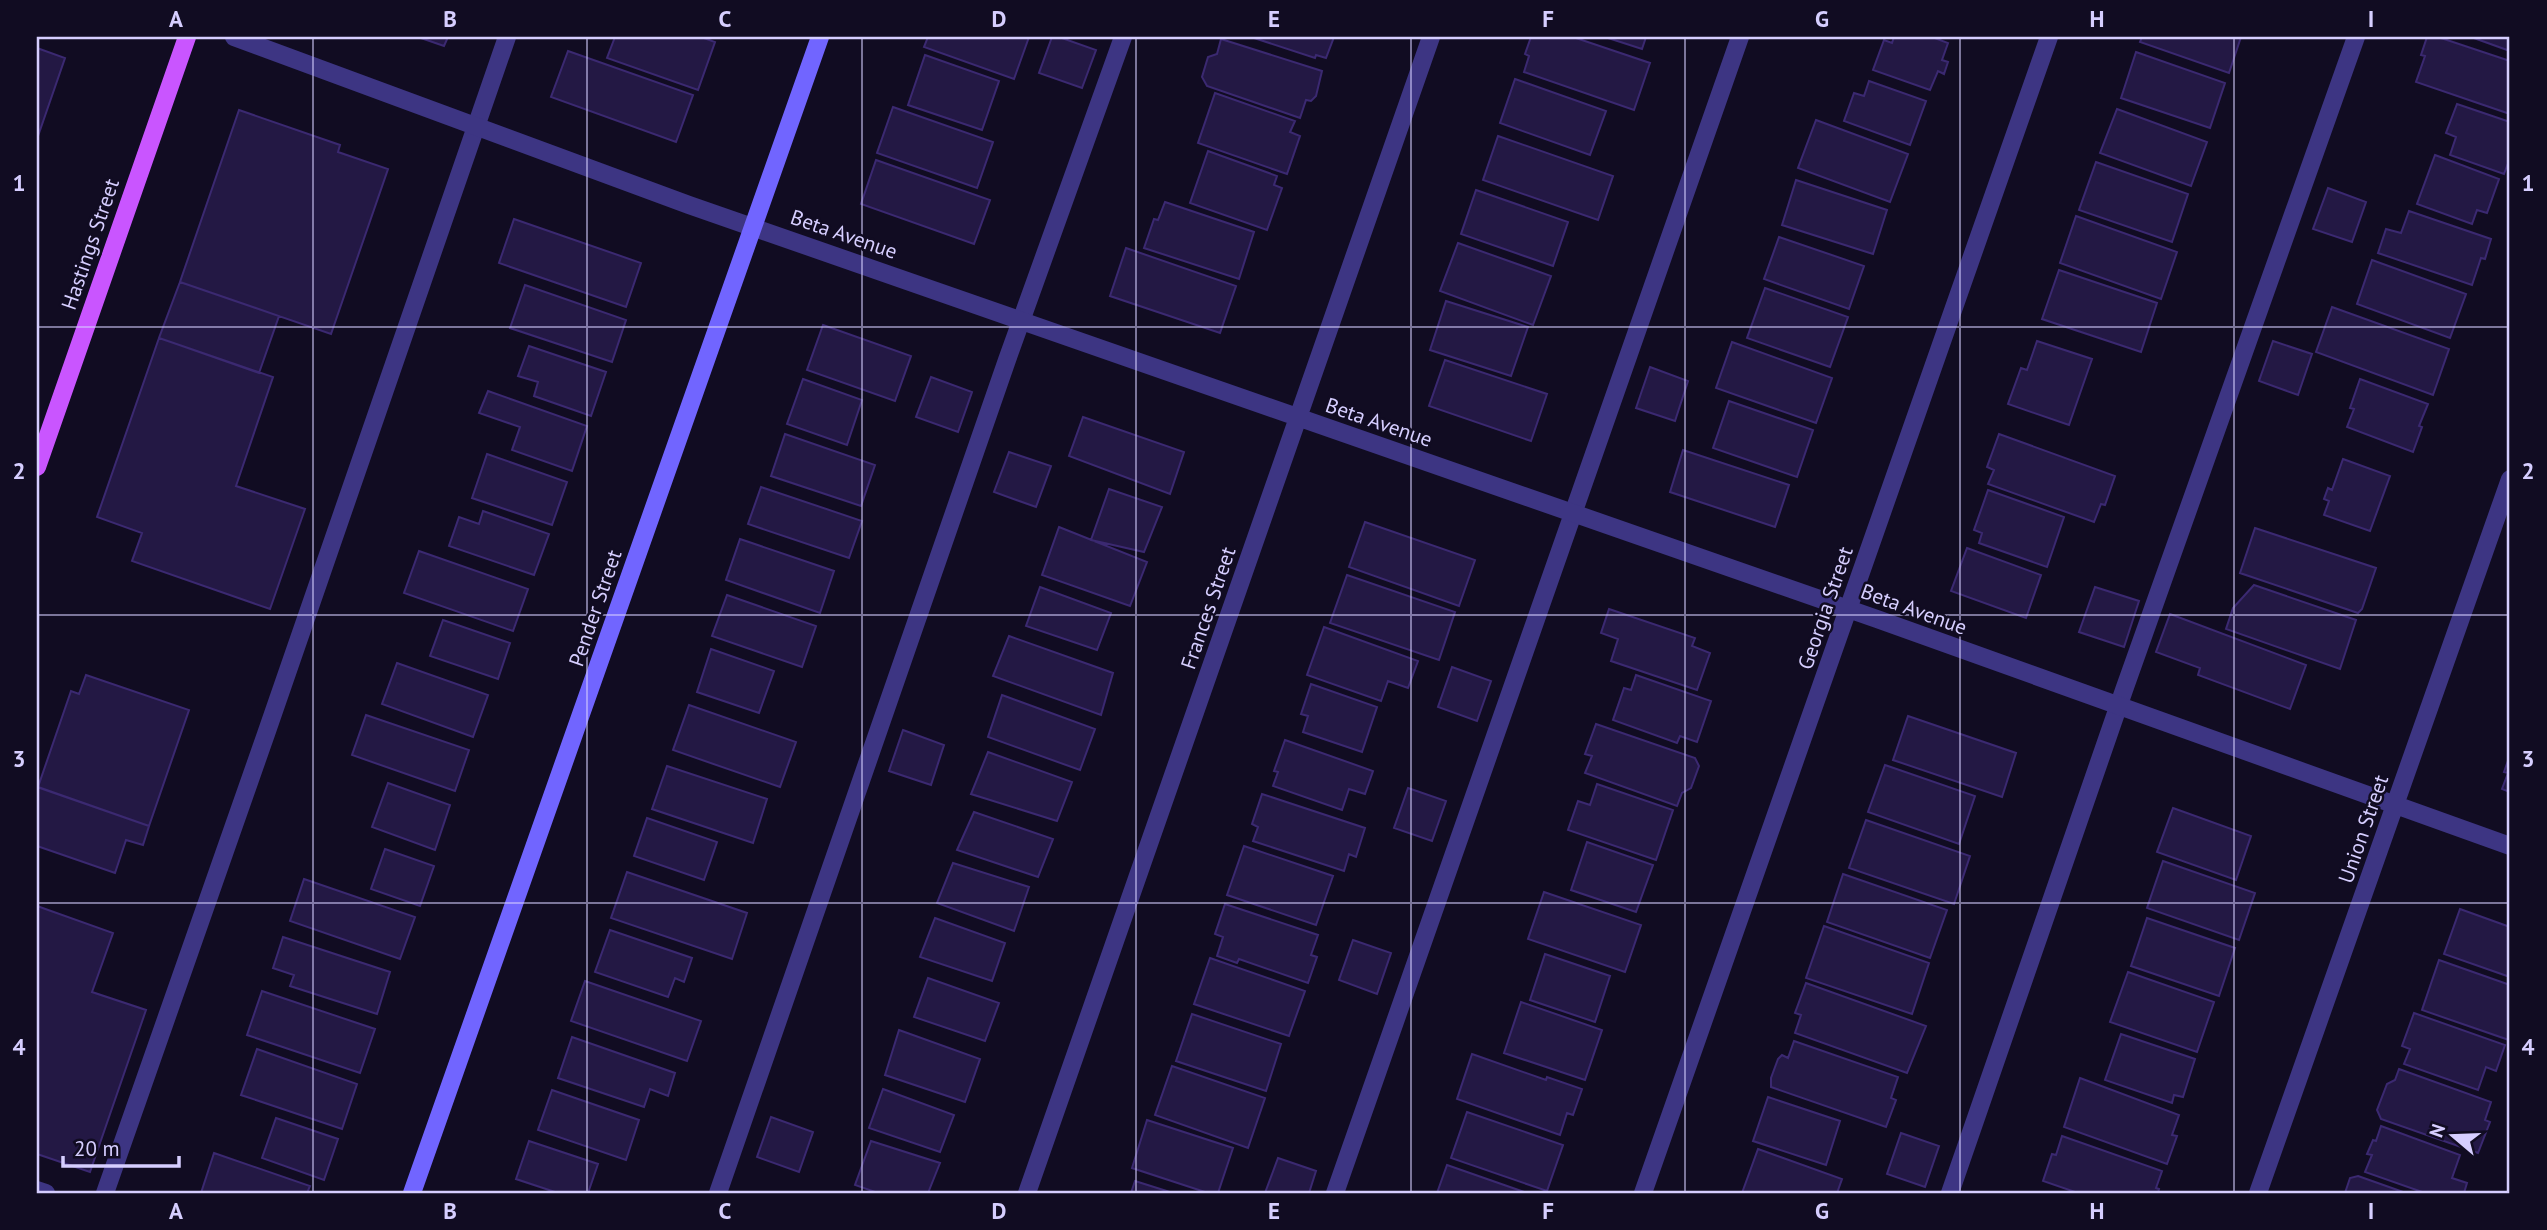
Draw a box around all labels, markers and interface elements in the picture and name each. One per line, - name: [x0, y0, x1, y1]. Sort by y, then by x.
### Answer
- text: A: [169, 4, 183, 33]
- text: B: [443, 4, 457, 33]
- text: C: [719, 4, 732, 33]
- text: D: [992, 4, 1006, 33]
- text: E: [1268, 4, 1280, 33]
- text: F: [1542, 4, 1554, 33]
- text: G: [1815, 4, 1829, 33]
- text: H: [2090, 4, 2104, 33]
- text: I: [2368, 4, 2374, 33]
- text: 1: [12, 168, 26, 197]
- text: 1: [2521, 168, 2535, 197]
- street label: Hastings Street: [55, 175, 125, 313]
- street label: Beta Avenue: [787, 203, 901, 265]
- street label: Beta Avenue: [1322, 391, 1436, 453]
- text: 2: [12, 456, 26, 485]
- text: 2: [2521, 456, 2535, 485]
- street label: Frances Street: [1174, 543, 1242, 673]
- street label: Georgia Street: [1791, 543, 1859, 673]
- street label: Pender Street: [562, 546, 628, 670]
- street label: Beta Avenue: [1857, 577, 1971, 641]
- text: 3: [12, 744, 26, 773]
- text: 3: [2521, 744, 2535, 773]
- street label: Union Street: [2332, 771, 2394, 887]
- text: 4: [12, 1032, 26, 1061]
- text: 4: [2521, 1032, 2535, 1061]
- north arrow: [2418, 1100, 2488, 1170]
- text: N: [2424, 1121, 2450, 1140]
- scale bar: [63, 1125, 178, 1169]
- text: 20 m: [74, 1135, 120, 1162]
- text: A: [169, 1196, 183, 1225]
- text: B: [443, 1196, 457, 1225]
- text: C: [719, 1196, 732, 1225]
- text: D: [992, 1196, 1006, 1225]
- text: E: [1268, 1196, 1280, 1225]
- text: F: [1542, 1196, 1554, 1225]
- text: G: [1815, 1196, 1829, 1225]
- text: H: [2090, 1196, 2104, 1225]
- text: I: [2368, 1196, 2374, 1225]

